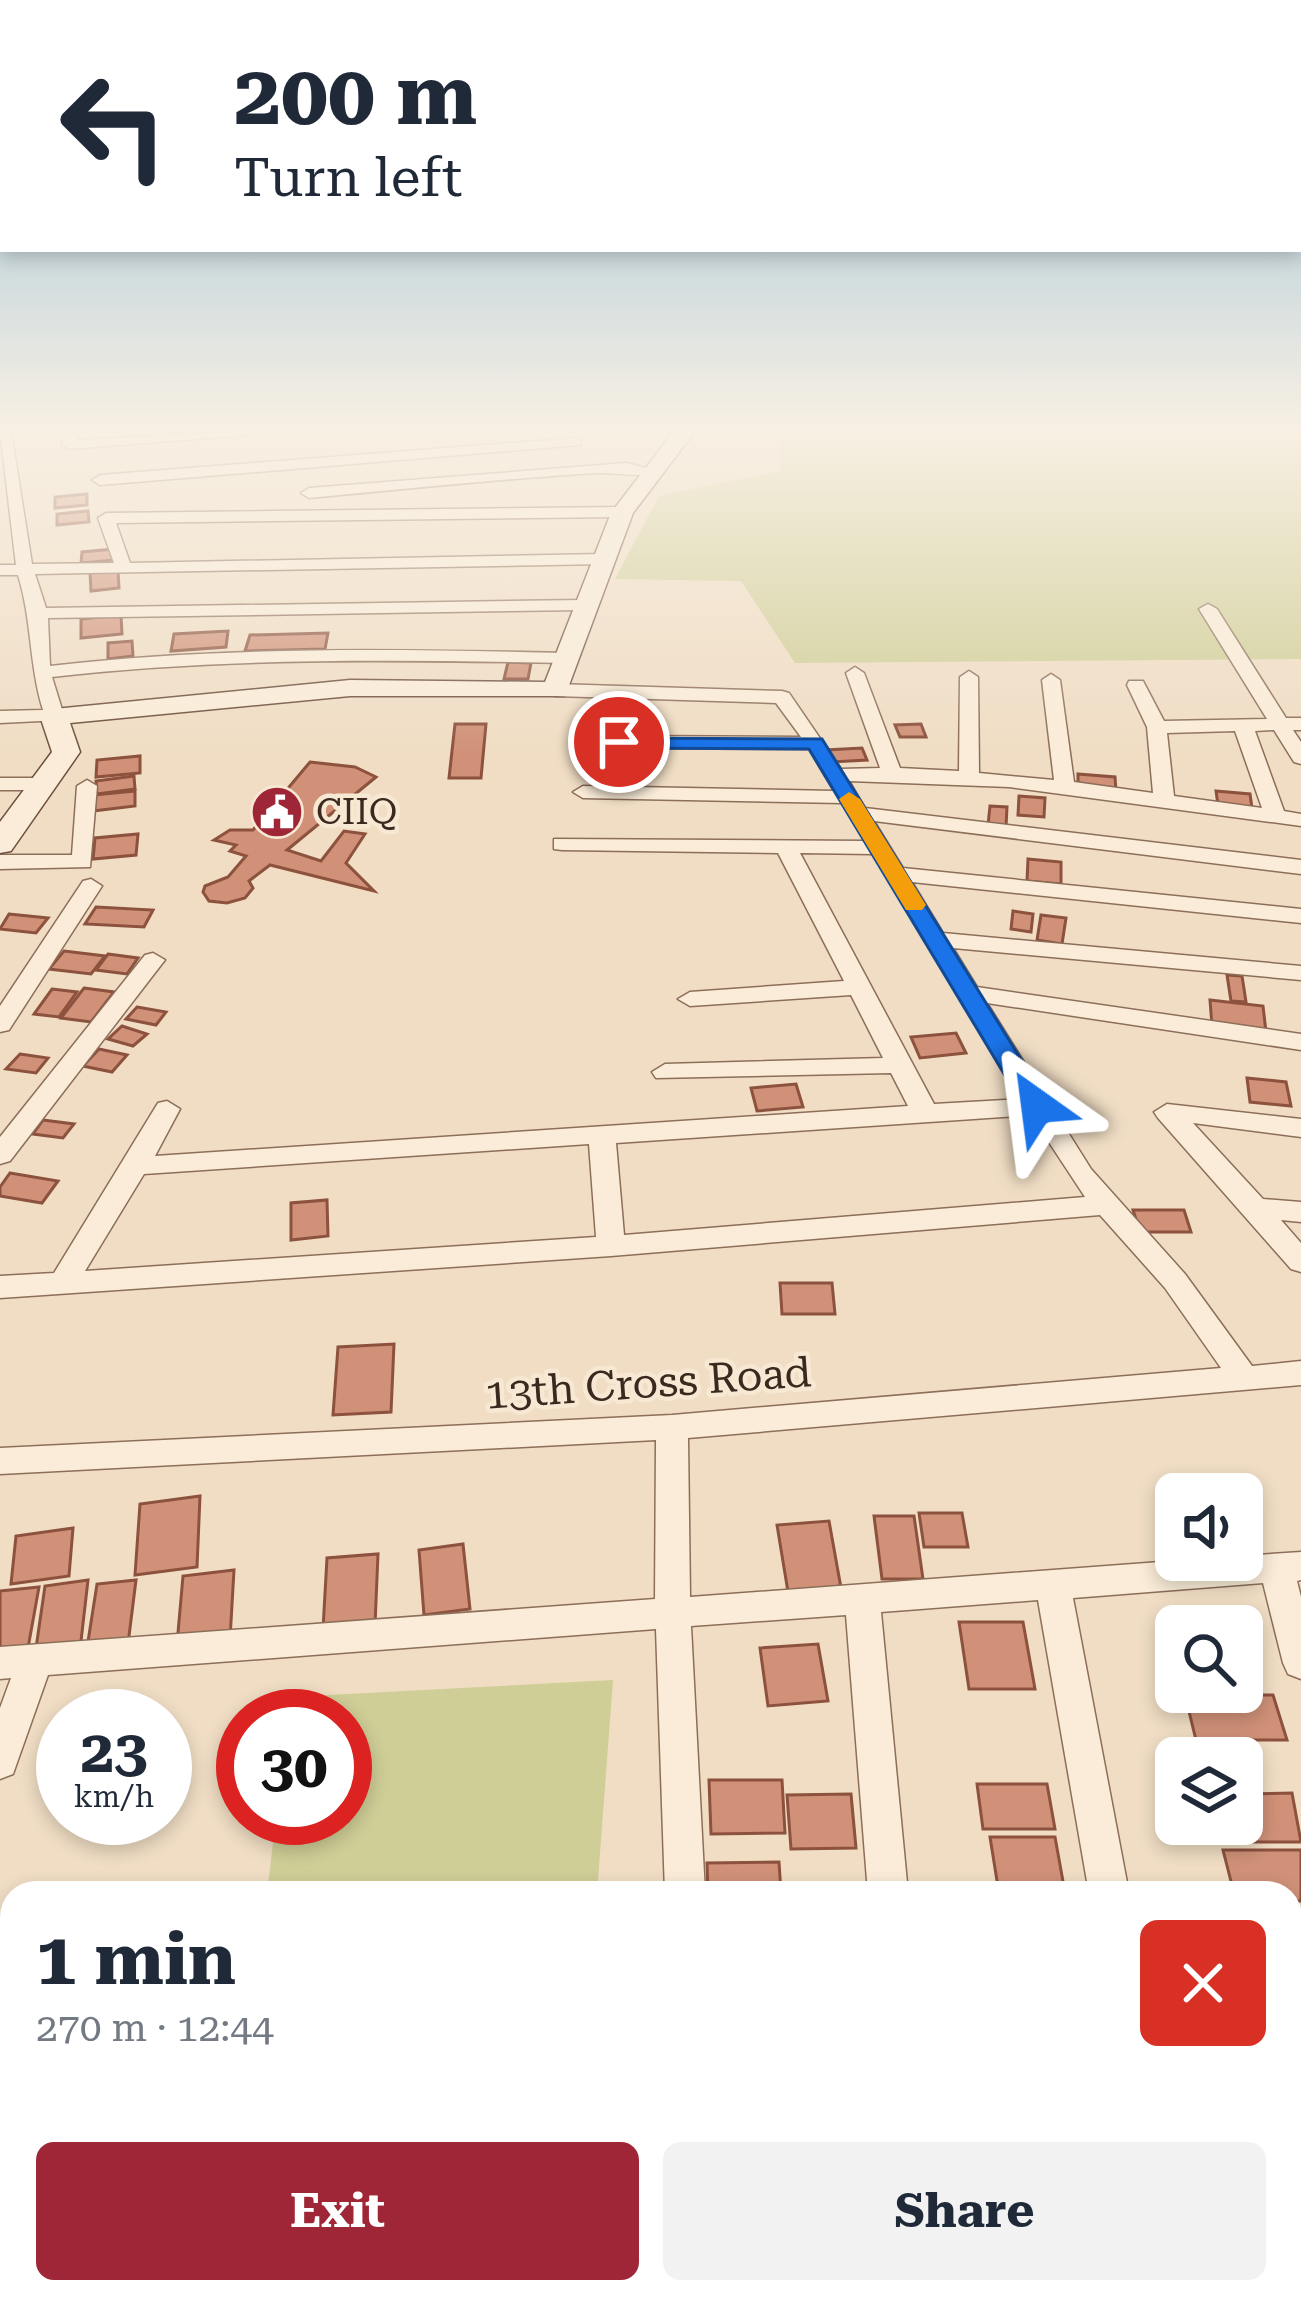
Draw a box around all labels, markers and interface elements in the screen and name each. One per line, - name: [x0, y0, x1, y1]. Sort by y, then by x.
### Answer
- text: 200 m: [234, 46, 477, 144]
- icon: left: [36, 48, 192, 204]
- text: Turn left: [234, 146, 462, 209]
- pin: [568, 691, 670, 793]
- icon: arrive: [586, 709, 652, 775]
- public building icon: CIIQ: [249, 784, 305, 840]
- place label: CIIQ: [316, 791, 397, 833]
- position arrow: [974, 1043, 1100, 1169]
- street label: 13th Cross Road: [483, 1347, 813, 1419]
- map controls: [1155, 1473, 1263, 1845]
- button: sound: [1155, 1473, 1263, 1581]
- button: search: [1155, 1605, 1263, 1713]
- speed limit sign: 30: [216, 1689, 372, 1845]
- text: 23: [80, 1716, 148, 1787]
- button: layers: [1155, 1737, 1263, 1845]
- text: km/h: [74, 1779, 154, 1814]
- text: 1 min: [36, 1917, 236, 2002]
- button: close: [1140, 1920, 1266, 2046]
- text: 270 m · 12:44: [36, 2005, 274, 2051]
- button: Exit: [36, 2142, 639, 2280]
- button: Share: [663, 2142, 1266, 2280]

